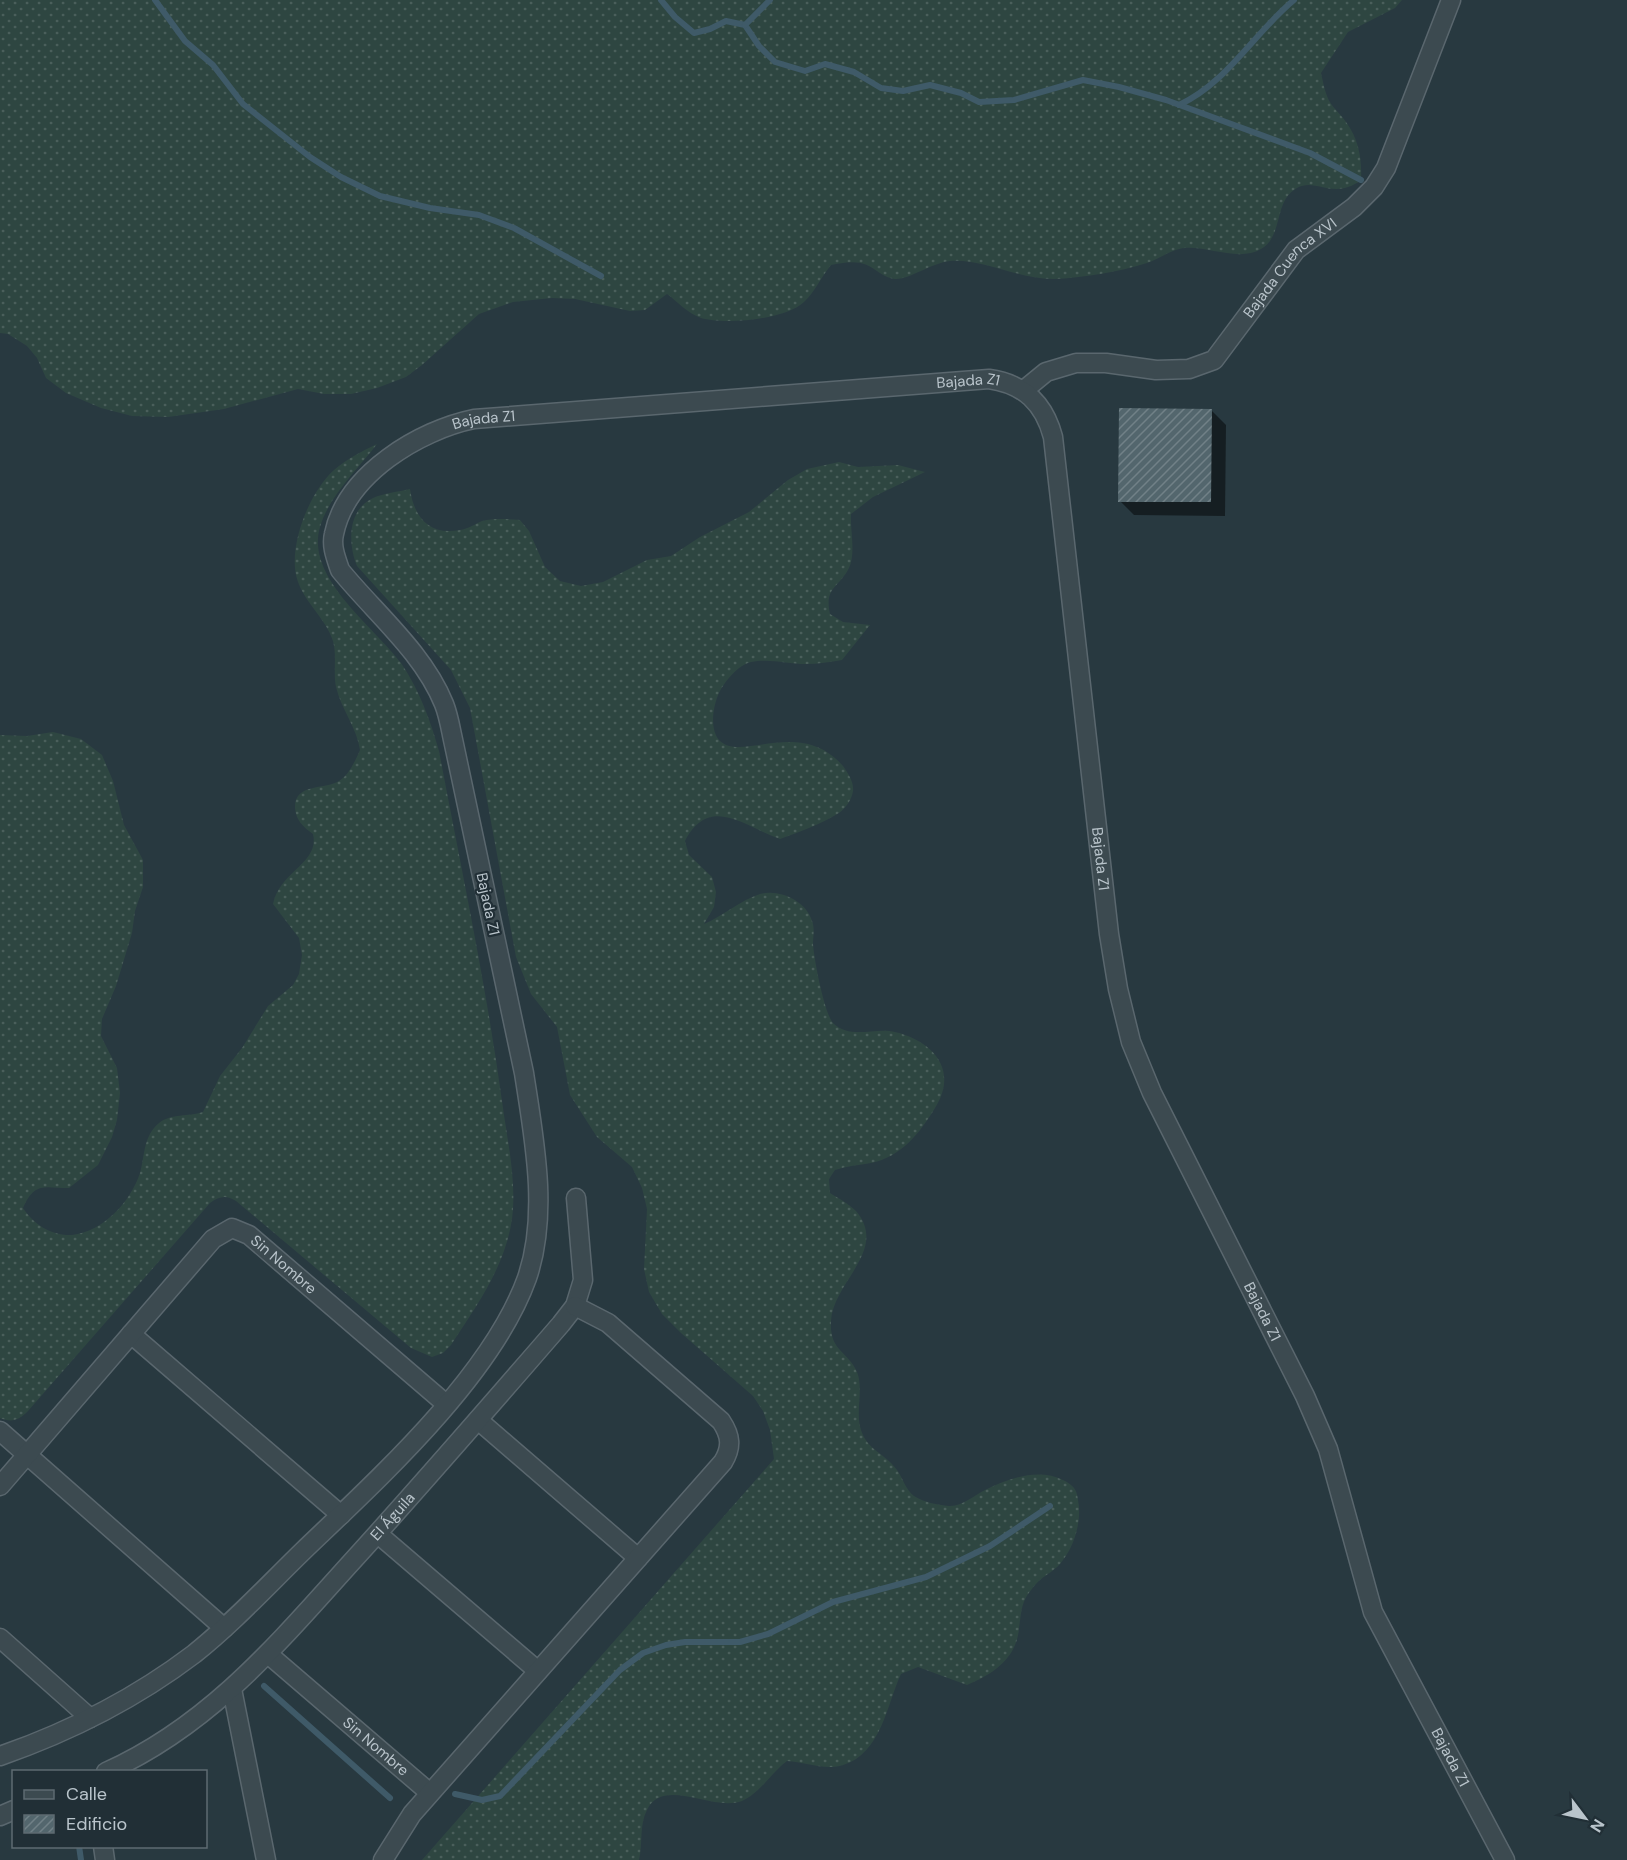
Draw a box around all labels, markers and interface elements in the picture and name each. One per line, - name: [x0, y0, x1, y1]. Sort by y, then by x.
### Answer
- street label: Bajada Cuenca XVI: [1239, 213, 1341, 322]
- street label: Bajada Z1: [936, 369, 1002, 393]
- street label: Bajada Z1: [450, 406, 516, 434]
- street label: Bajada Z1: [1087, 826, 1114, 891]
- street label: Bajada Z1: [472, 871, 504, 937]
- street label: Sin Nombre: [246, 1231, 321, 1299]
- street label: Bajada Z1: [1239, 1279, 1286, 1344]
- street label: El Águila: [366, 1488, 419, 1545]
- street label: Sin Nombre: [339, 1713, 413, 1780]
- street label: Bajada Z1: [1427, 1725, 1474, 1790]
- legend: [12, 1770, 207, 1848]
- text: Calle: [66, 1782, 107, 1806]
- north arrow: [1555, 1788, 1615, 1848]
- text: Edificio: [66, 1812, 127, 1836]
- text: N: [1585, 1815, 1609, 1836]

